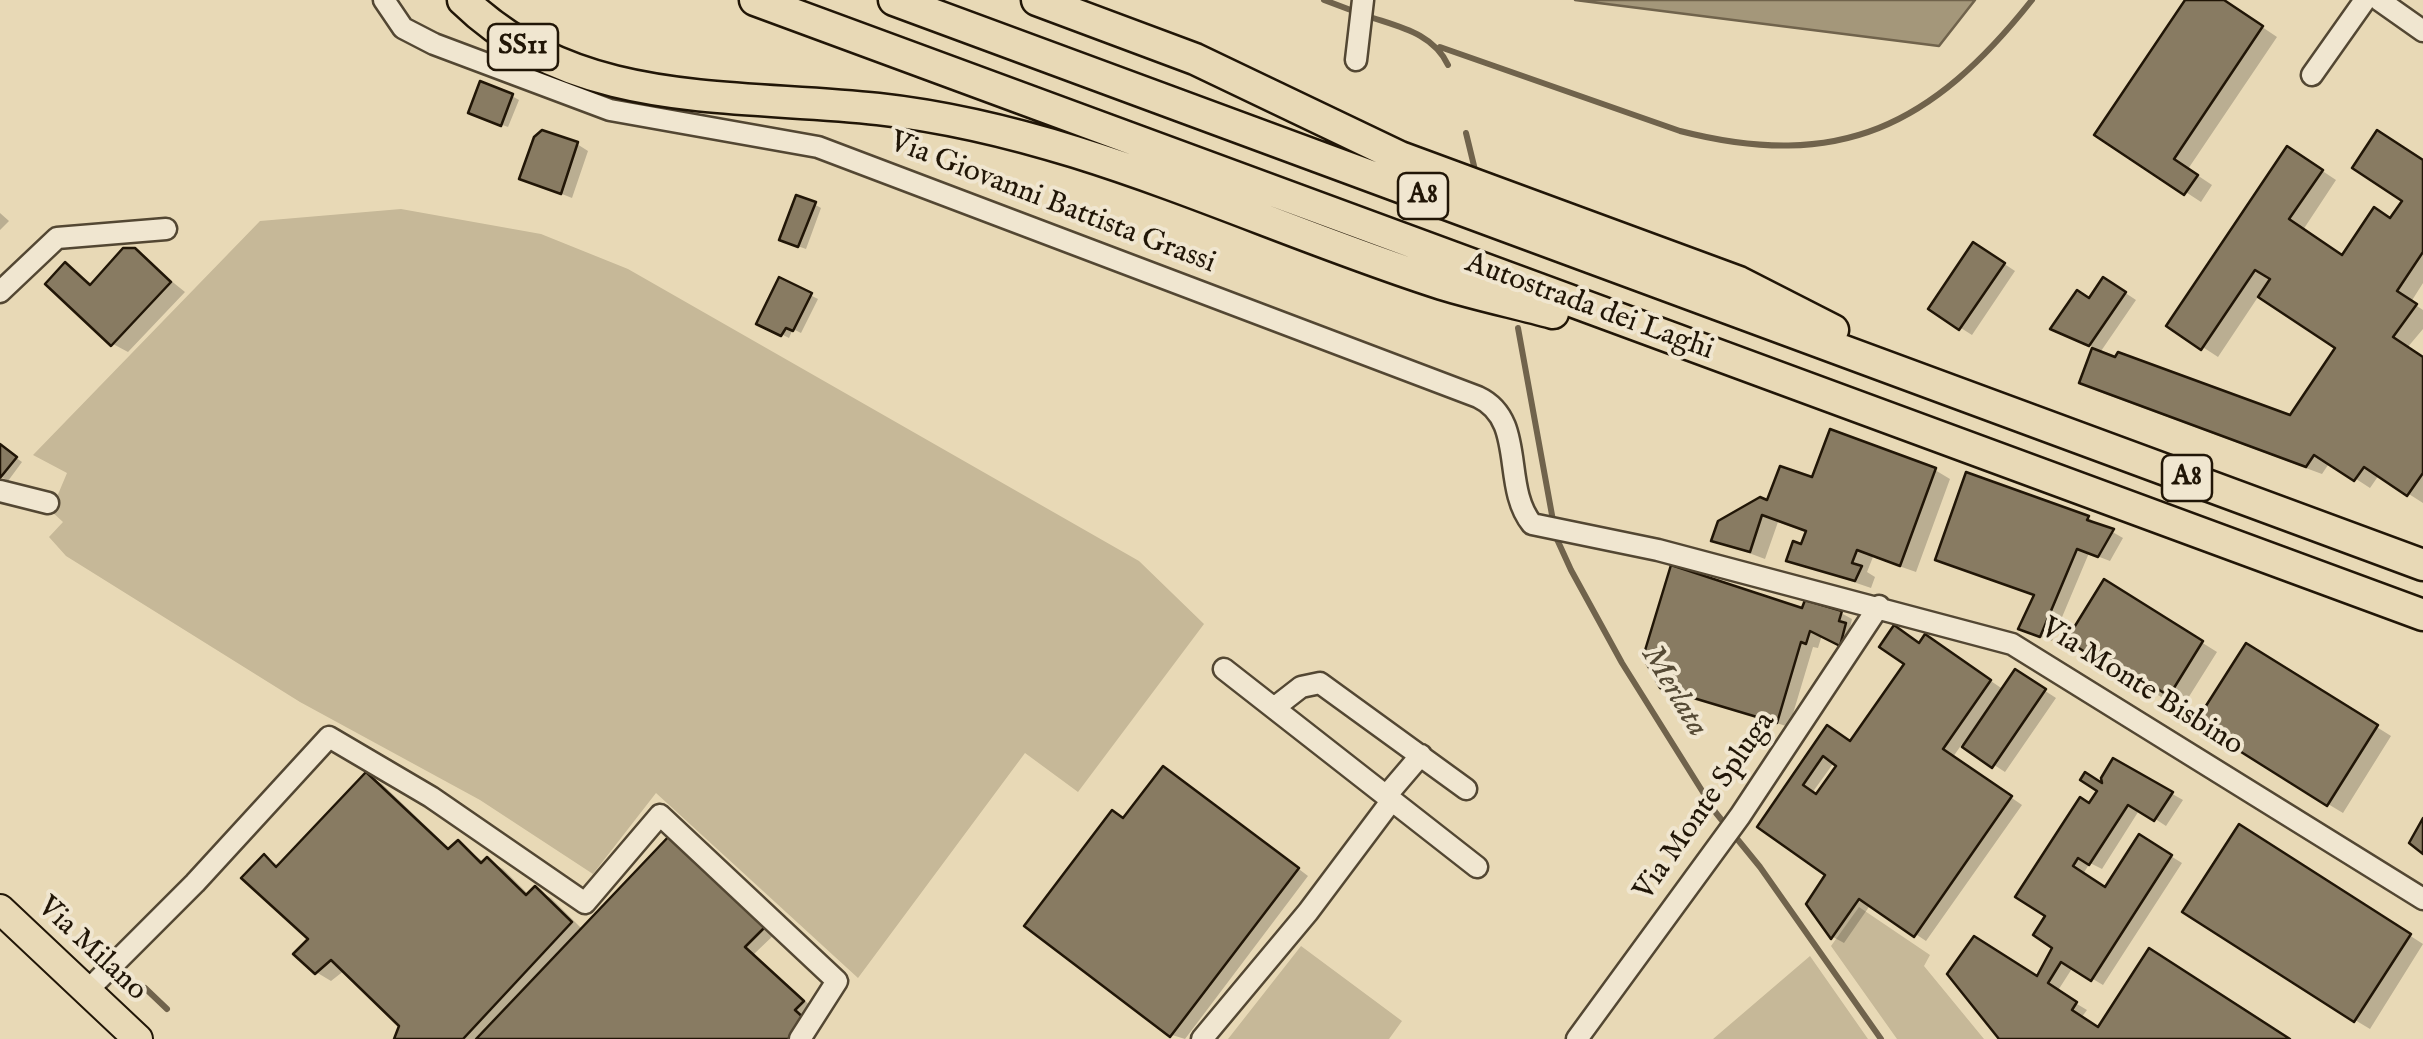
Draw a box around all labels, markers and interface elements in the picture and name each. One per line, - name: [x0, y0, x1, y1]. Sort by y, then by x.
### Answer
- road number: SS11: [488, 24, 558, 70]
- street label: Via Giovanni Battista Grassi: [884, 125, 1220, 283]
- road number: A8: [1398, 173, 1448, 219]
- street label: Autostrada dei Laghi: [1460, 246, 1718, 370]
- road number: A8: [2162, 455, 2212, 501]
- street label: Via Monte Bisbino: [2033, 611, 2249, 765]
- water label: Merlata: [1631, 639, 1715, 745]
- street label: Via Monte Spluga: [1628, 706, 1784, 908]
- street label: Via Milano: [29, 890, 153, 1010]

